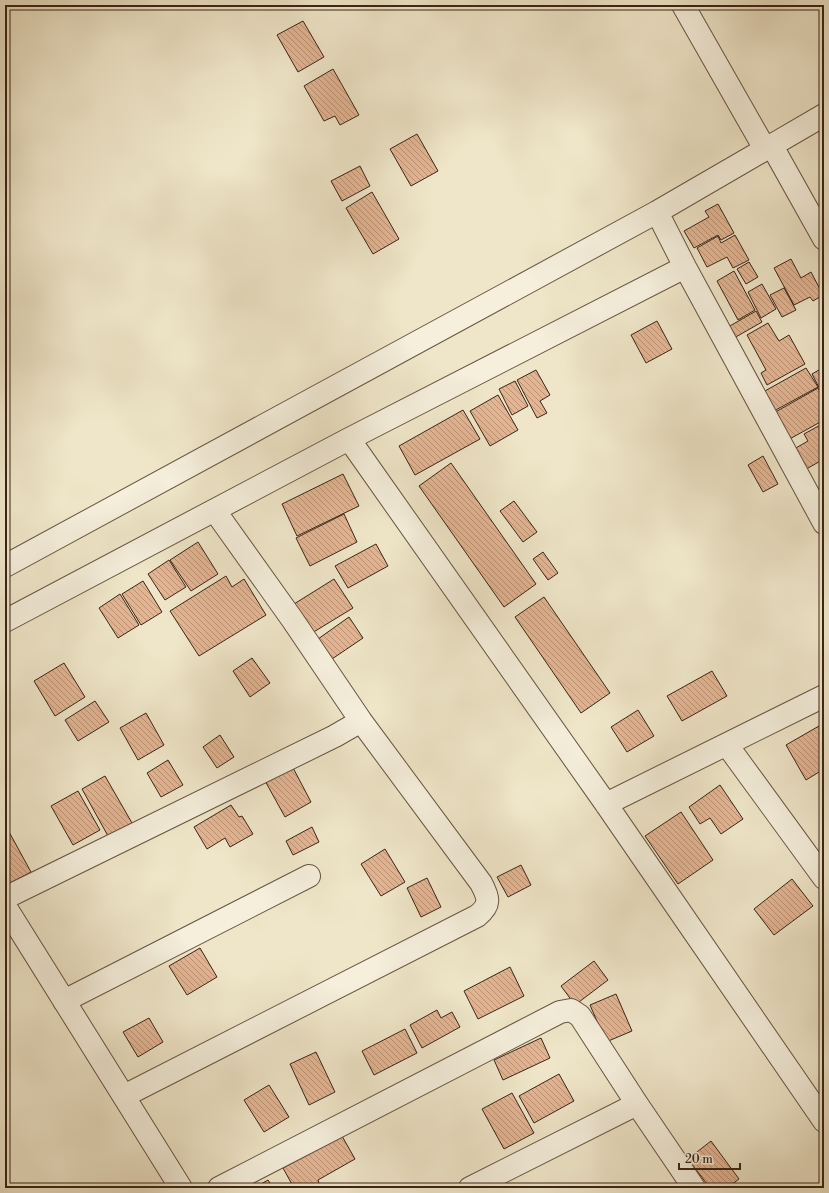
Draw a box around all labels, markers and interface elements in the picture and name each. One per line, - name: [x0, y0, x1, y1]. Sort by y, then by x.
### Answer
- scale bar: [679, 1145, 740, 1171]
- text: 20 m: [685, 1152, 713, 1167]

